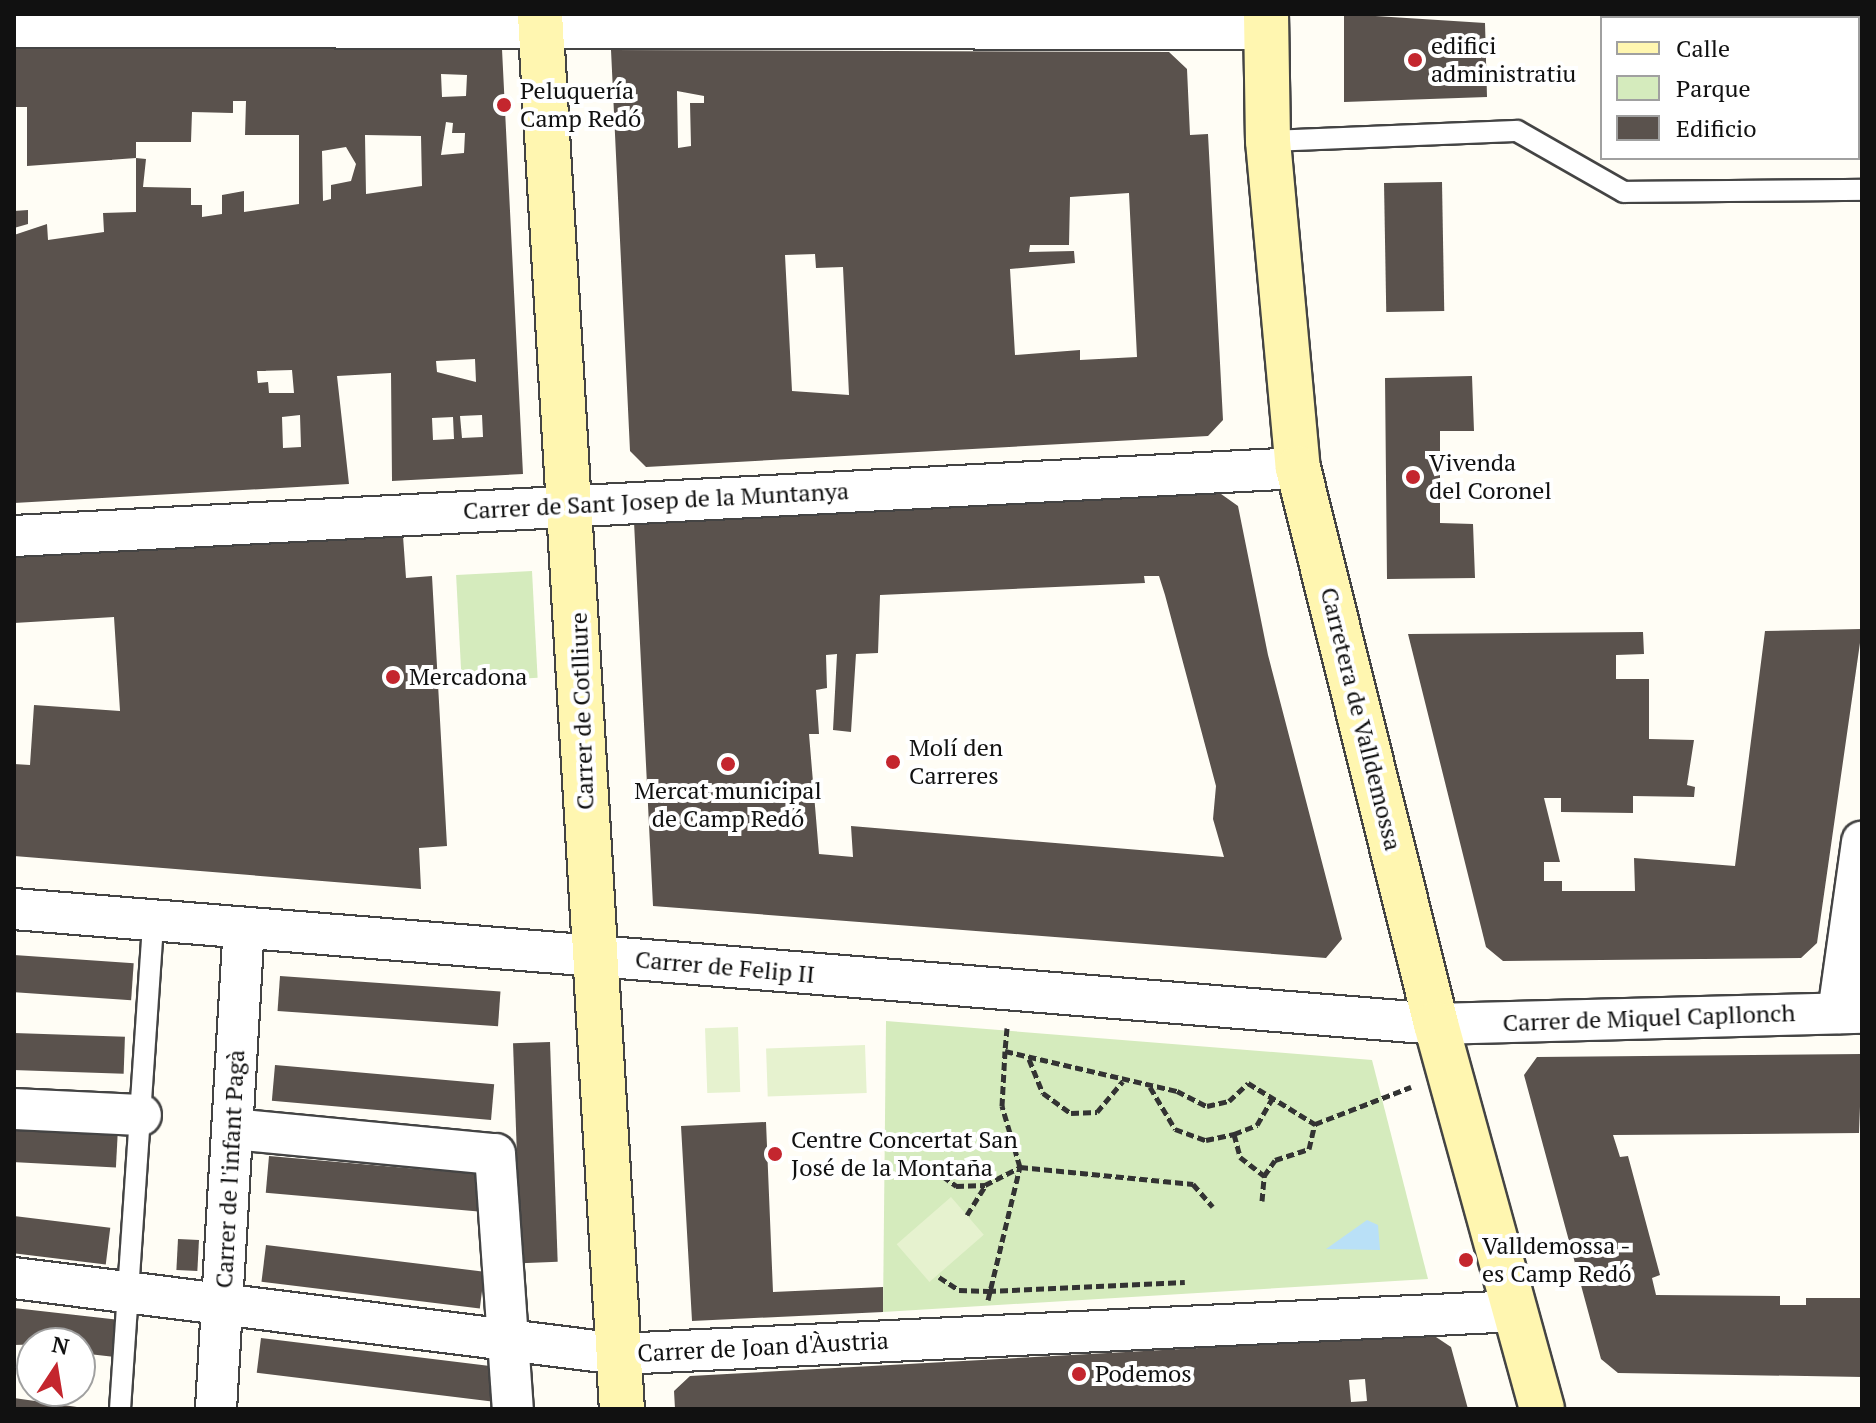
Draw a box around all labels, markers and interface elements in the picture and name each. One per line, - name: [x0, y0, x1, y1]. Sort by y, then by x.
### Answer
- legend: [1600, 16, 1860, 160]
- place label: edifici administratiu: [1431, 32, 1576, 88]
- text: Calle: [1676, 32, 1730, 64]
- marker: edifici administratiu: [1406, 51, 1424, 69]
- text: Parque: [1676, 72, 1751, 104]
- place label: Peluquería Camp Redó: [520, 77, 641, 133]
- marker: Peluquería Camp Redó: [495, 96, 513, 114]
- text: Edificio: [1676, 112, 1757, 144]
- place label: Vivenda del Coronel: [1429, 449, 1552, 505]
- marker: Vivenda del Coronel: [1404, 468, 1422, 486]
- street label: Carrer de Sant Josep de la Muntanya: [462, 477, 850, 525]
- street label: Carretera de Valldemossa: [1314, 584, 1408, 854]
- street label: Carrer de Cotlliure: [564, 612, 600, 810]
- place label: Mercadona: [409, 663, 527, 691]
- marker: Mercadona: [384, 668, 402, 686]
- place label: Molí den Carreres: [909, 734, 1003, 790]
- marker: Molí den Carreres: [884, 753, 902, 771]
- marker: Mercat municipal de Camp Redó: [719, 755, 737, 773]
- place label: Mercat municipal de Camp Redó: [634, 777, 822, 833]
- street label: Carrer de Felip II: [634, 945, 816, 989]
- street label: Carrer de Miquel Capllonch: [1502, 998, 1796, 1038]
- street label: Carrer de l'infant Pagà: [209, 1049, 251, 1289]
- place label: Centre Concertat San José de la Montaña: [791, 1126, 1018, 1182]
- marker: Centre Concertat San José de la Montaña: [766, 1145, 784, 1163]
- place label: Valldemossa - es Camp Redó: [1482, 1232, 1631, 1288]
- marker: Valldemossa - es Camp Redó: [1457, 1251, 1475, 1269]
- street label: Carrer de Joan d'Àustria: [637, 1326, 889, 1368]
- north arrow: [16, 1327, 96, 1407]
- text: N: [50, 1329, 72, 1361]
- place label: Podemos: [1095, 1360, 1192, 1388]
- marker: Podemos: [1070, 1365, 1088, 1383]

